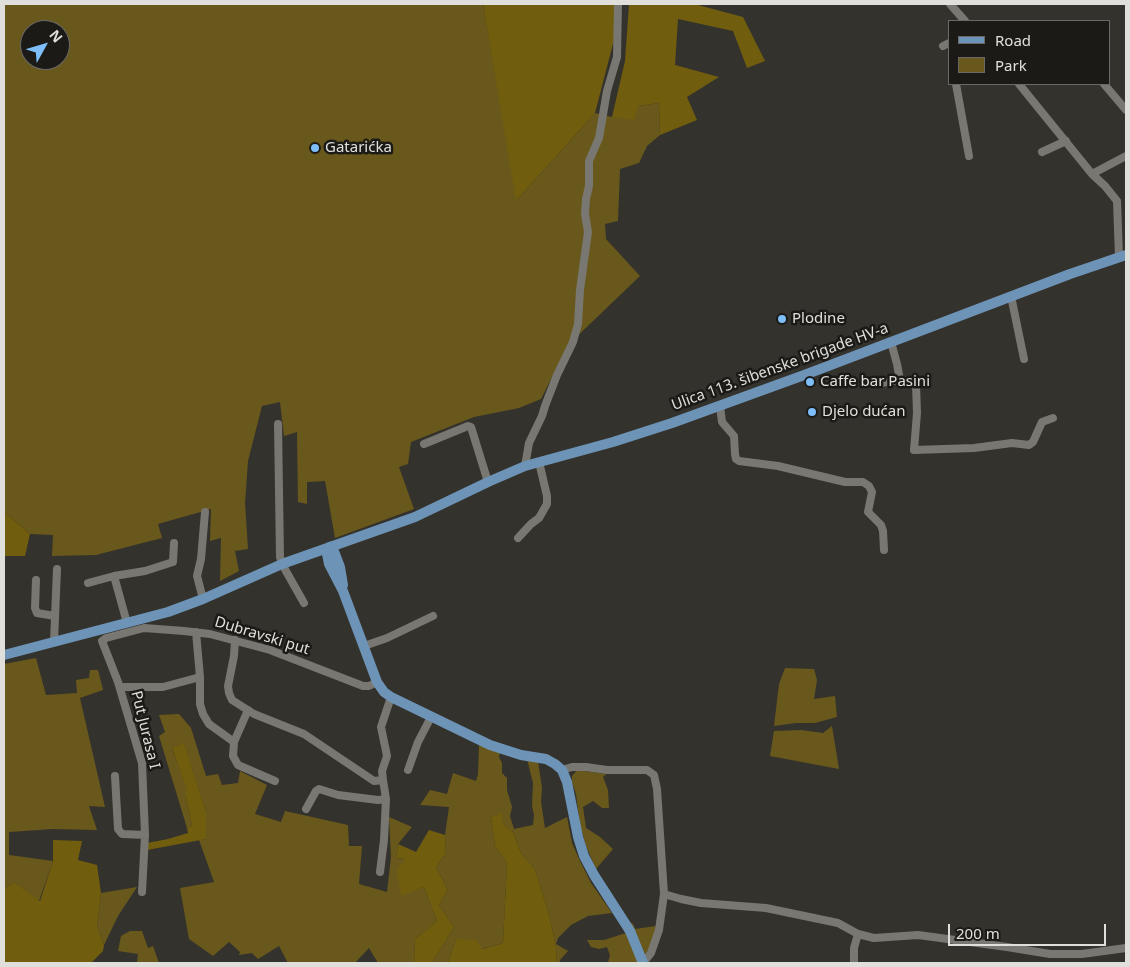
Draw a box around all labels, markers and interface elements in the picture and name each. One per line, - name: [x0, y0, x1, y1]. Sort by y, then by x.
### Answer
- north arrow: [20, 20, 70, 70]
- legend: [948, 20, 1110, 85]
- text: N: [45, 25, 67, 46]
- text: Road: [995, 30, 1031, 50]
- text: Park: [995, 55, 1027, 75]
- place label: Gatarićka: [325, 139, 392, 157]
- marker: Gatarićka: [309, 142, 321, 154]
- place label: Plodine: [792, 310, 845, 328]
- marker: Plodine: [776, 313, 788, 325]
- street label: Ulica 113. šibenske brigade HV-a: [669, 319, 891, 415]
- place label: Caffe bar Pasini: [820, 373, 930, 391]
- marker: Caffe bar Pasini: [804, 376, 816, 388]
- place label: Djelo dućan: [822, 403, 906, 421]
- marker: Djelo dućan: [806, 406, 818, 418]
- street label: Dubravski put: [212, 613, 312, 659]
- street label: Put Jurasa I: [127, 689, 163, 771]
- scale bar: [950, 914, 1108, 946]
- text: 200 m: [956, 923, 1000, 943]

